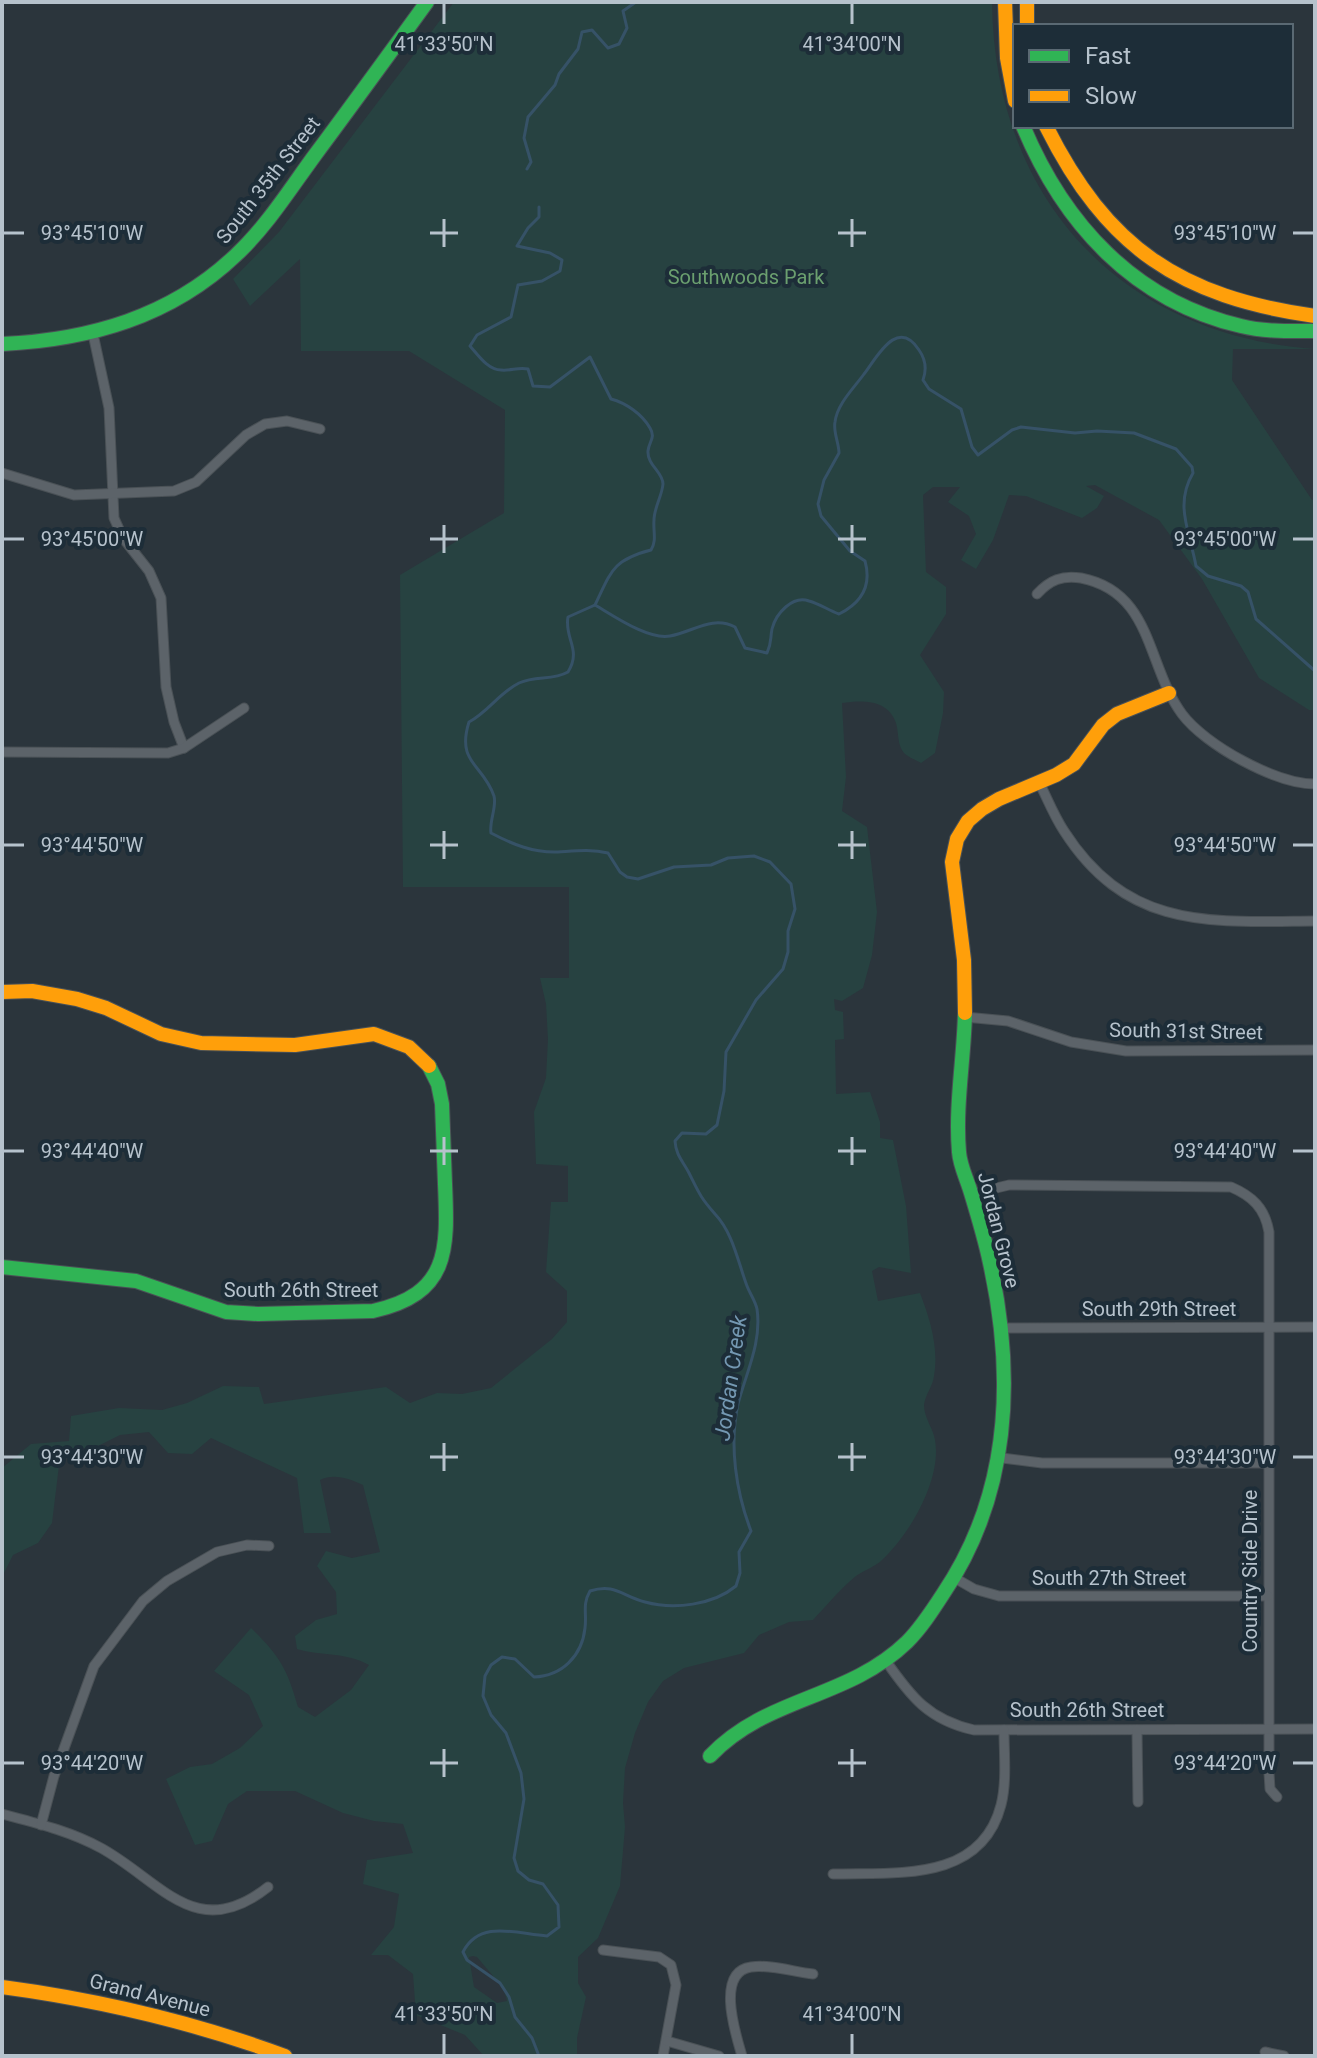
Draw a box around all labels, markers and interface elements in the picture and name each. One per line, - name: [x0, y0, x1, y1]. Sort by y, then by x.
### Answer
- legend: [1013, 24, 1293, 128]
- text: 41°33'50"N: [394, 32, 494, 56]
- text: 41°34'00"N: [802, 32, 902, 56]
- text: Fast: [1085, 42, 1131, 70]
- text: Slow: [1085, 82, 1137, 110]
- street label: South 35th Street: [211, 112, 325, 248]
- text: 93°45'10"W: [41, 221, 144, 245]
- text: 93°45'10"W: [1174, 221, 1277, 245]
- park label: Southwoods Park: [668, 265, 825, 289]
- text: 93°45'00"W: [41, 527, 144, 551]
- text: 93°45'00"W: [1174, 527, 1277, 551]
- text: 93°44'50"W: [41, 833, 144, 857]
- text: 93°44'50"W: [1174, 833, 1277, 857]
- street label: South 31st Street: [1109, 1018, 1263, 1044]
- text: 93°44'40"W: [41, 1139, 144, 1163]
- text: 93°44'40"W: [1174, 1139, 1277, 1163]
- street label: Jordan Grove: [973, 1169, 1025, 1291]
- street label: South 26th Street: [224, 1278, 378, 1302]
- street label: South 29th Street: [1082, 1297, 1236, 1321]
- water label: Jordan Creek: [709, 1313, 752, 1442]
- text: 93°44'30"W: [41, 1445, 144, 1469]
- text: 93°44'30"W: [1174, 1445, 1277, 1469]
- street label: Country Side Drive: [1238, 1490, 1262, 1652]
- street label: South 27th Street: [1032, 1566, 1186, 1590]
- street label: South 26th Street: [1010, 1698, 1164, 1722]
- text: 93°44'20"W: [41, 1751, 144, 1775]
- text: 93°44'20"W: [1174, 1751, 1277, 1775]
- street label: Grand Avenue: [87, 1968, 213, 2022]
- text: 41°33'50"N: [394, 2002, 494, 2026]
- text: 41°34'00"N: [802, 2002, 902, 2026]

